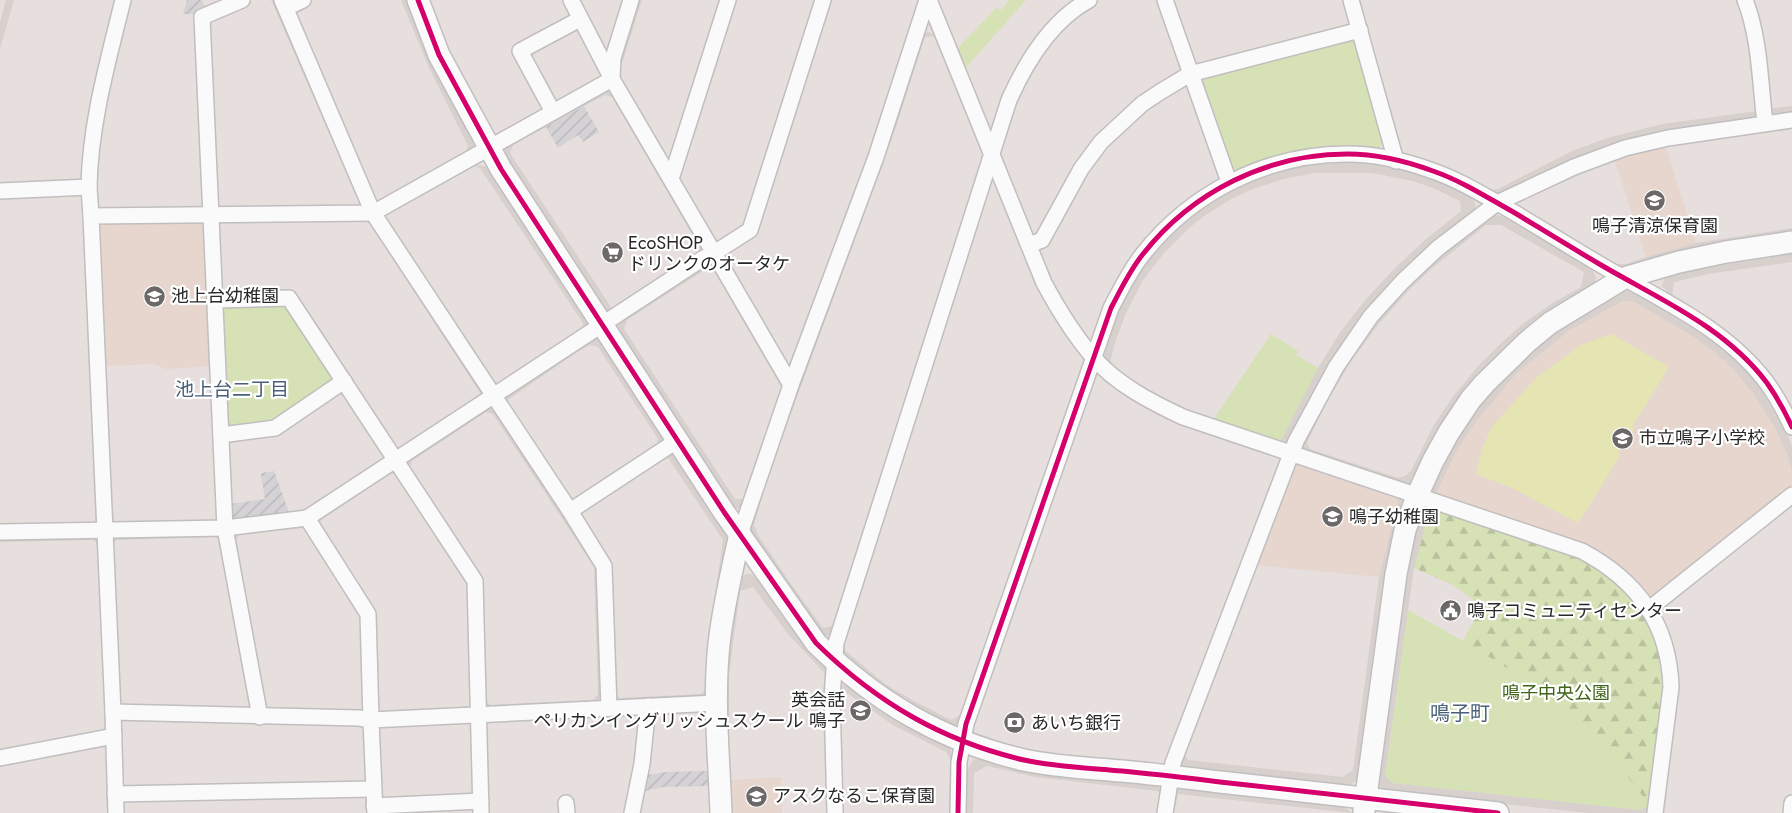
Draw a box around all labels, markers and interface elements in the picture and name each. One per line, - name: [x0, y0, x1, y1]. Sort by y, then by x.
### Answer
- school or university icon: 鳴子清涼保育園: [1643, 189, 1667, 213]
- place label: 鳴子清涼保育園: [1592, 213, 1718, 239]
- place label: EcoSHOP ドリンクのオータケ: [628, 230, 790, 277]
- supermarket icon: EcoSHOP ドリンクのオータケ: [600, 241, 624, 265]
- place label: 池上台幼稚園: [171, 283, 279, 309]
- school or university icon: 池上台幼稚園: [143, 284, 167, 308]
- district label: 池上台二丁目: [175, 376, 289, 403]
- place label: 市立鳴子小学校: [1639, 425, 1765, 451]
- school or university icon: 市立鳴子小学校: [1611, 426, 1635, 450]
- place label: 鳴子幼稚園: [1349, 504, 1439, 530]
- school or university icon: 鳴子幼稚園: [1321, 505, 1345, 529]
- place label: 鳴子コミュニティセンター: [1467, 598, 1682, 624]
- public building icon: 鳴子コミュニティセンター: [1439, 599, 1463, 623]
- park label: 鳴子中央公園: [1502, 680, 1610, 706]
- place label: 英会話 ペリカンイングリッシュスクール 鳴子: [534, 687, 845, 734]
- school or university icon: 英会話 ペリカンイングリッシュスクール 鳴子: [849, 698, 873, 722]
- district label: 鳴子町: [1430, 699, 1490, 728]
- place label: あいち銀行: [1031, 710, 1121, 736]
- bank icon: あいち銀行: [1003, 711, 1027, 735]
- place label: アスクなるこ保育園: [773, 783, 935, 809]
- school or university icon: アスクなるこ保育園: [745, 784, 769, 808]

